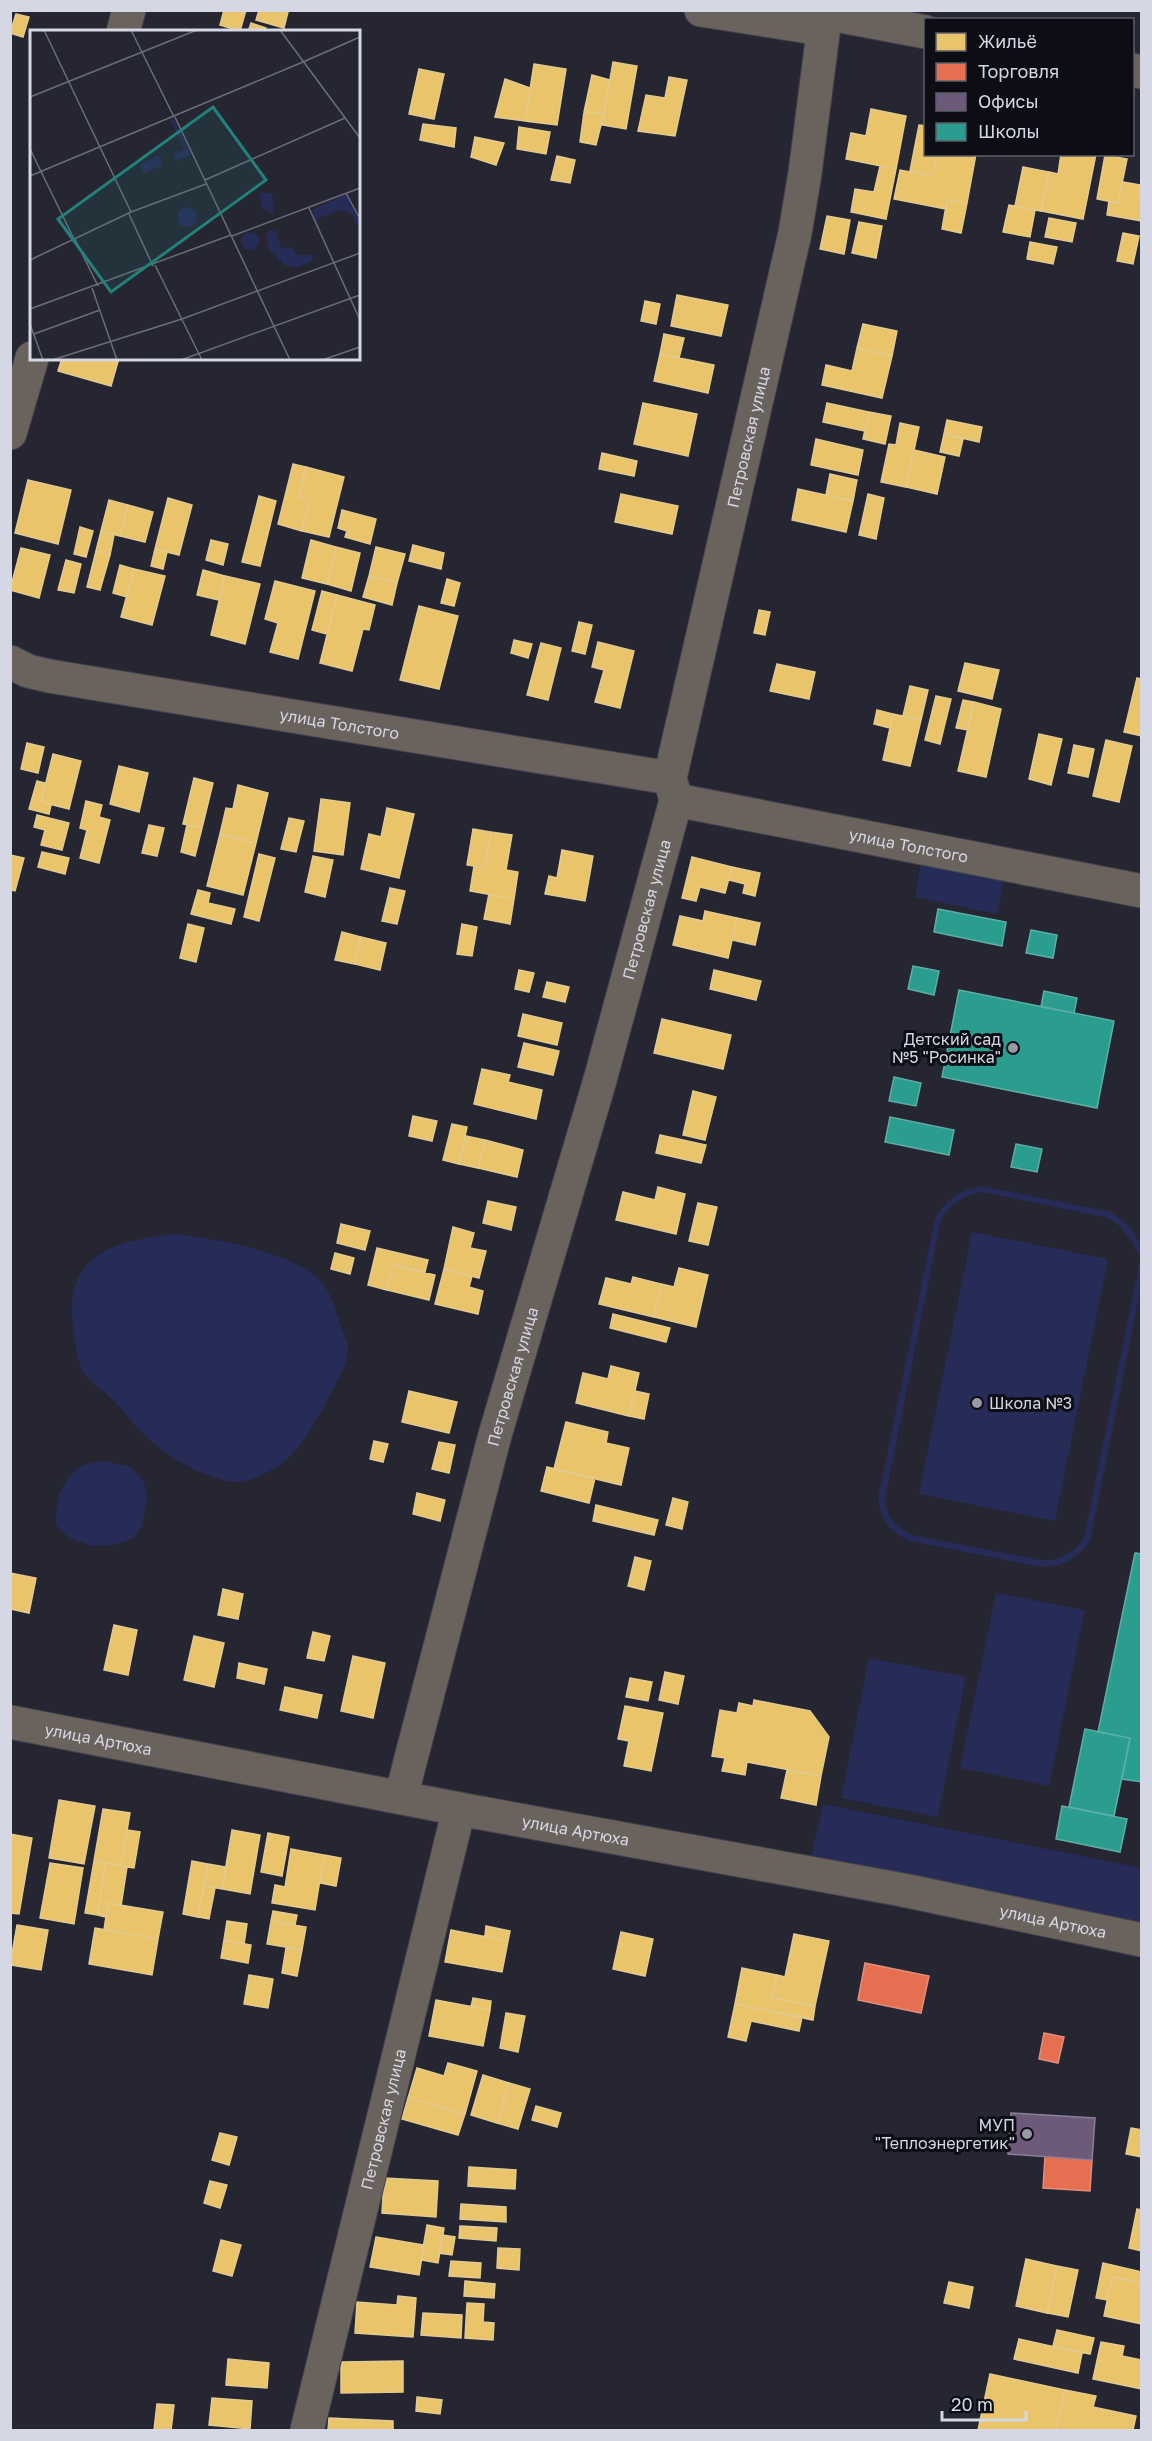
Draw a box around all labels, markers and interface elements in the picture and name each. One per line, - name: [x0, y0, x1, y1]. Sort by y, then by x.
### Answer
- legend: [924, 18, 1134, 156]
- inset map: [30, 30, 360, 360]
- text: Жильё: [978, 30, 1037, 52]
- text: Торговля: [978, 60, 1059, 82]
- text: Офисы: [978, 90, 1039, 112]
- text: Школы: [978, 120, 1040, 142]
- street label: Петровская улица: [722, 364, 774, 510]
- street label: улица Толстого: [278, 704, 401, 743]
- street label: улица Толстого: [847, 824, 970, 867]
- street label: Петровская улица: [618, 837, 675, 982]
- place label: Детский сад №5 "Росинка": [892, 1029, 1001, 1067]
- marker: Детский сад №5 "Росинка": [1006, 1041, 1020, 1055]
- street label: Петровская улица: [483, 1304, 542, 1448]
- place label: Школа №3: [989, 1393, 1072, 1413]
- marker: Школа №3: [970, 1396, 984, 1410]
- street label: улица Артюха: [43, 1719, 154, 1759]
- street label: улица Артюха: [520, 1811, 631, 1850]
- street label: улица Артюха: [998, 1900, 1108, 1942]
- street label: Петровская улица: [356, 2047, 410, 2192]
- place label: МУП "Теплоэнергетик": [875, 2115, 1015, 2153]
- marker: МУП "Теплоэнергетик": [1020, 2127, 1034, 2141]
- scale bar: [942, 2384, 1026, 2422]
- text: 20 m: [951, 2393, 993, 2415]

